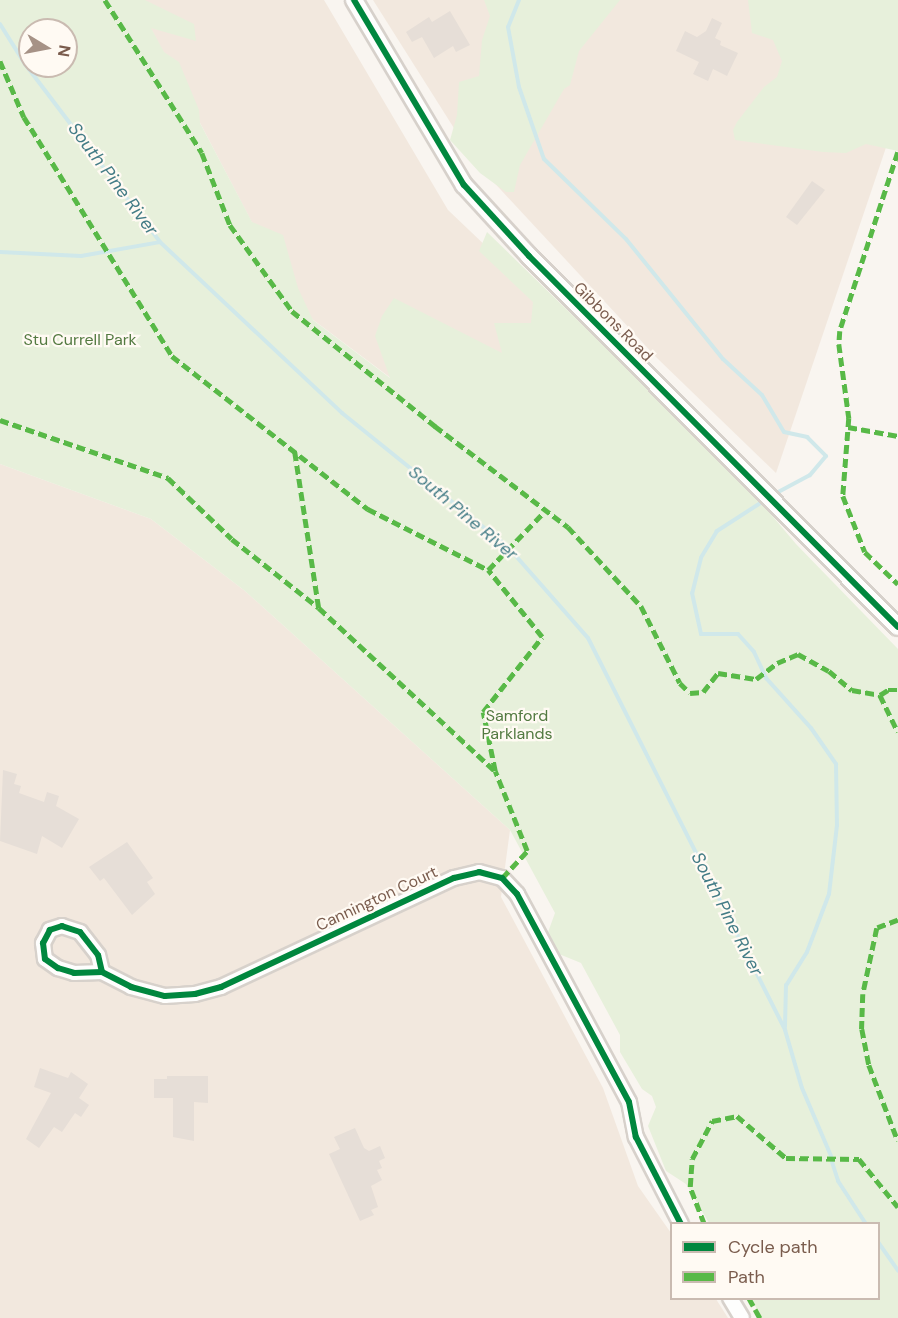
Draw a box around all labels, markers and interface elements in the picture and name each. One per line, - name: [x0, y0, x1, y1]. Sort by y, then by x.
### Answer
- north arrow: [18, 18, 78, 78]
- text: N: [53, 43, 76, 58]
- water label: South Pine River: [63, 118, 163, 240]
- street label: Gibbons Road: [569, 278, 657, 366]
- park label: Stu Currell Park: [23, 330, 137, 350]
- water label: South Pine River: [404, 461, 522, 565]
- park label: Samford Parklands: [481, 706, 553, 744]
- water label: South Pine River: [687, 849, 767, 979]
- street label: Cannington Court: [313, 862, 441, 936]
- legend: [670, 1222, 880, 1300]
- text: Cycle path: [728, 1235, 818, 1259]
- text: Path: [728, 1265, 765, 1289]

